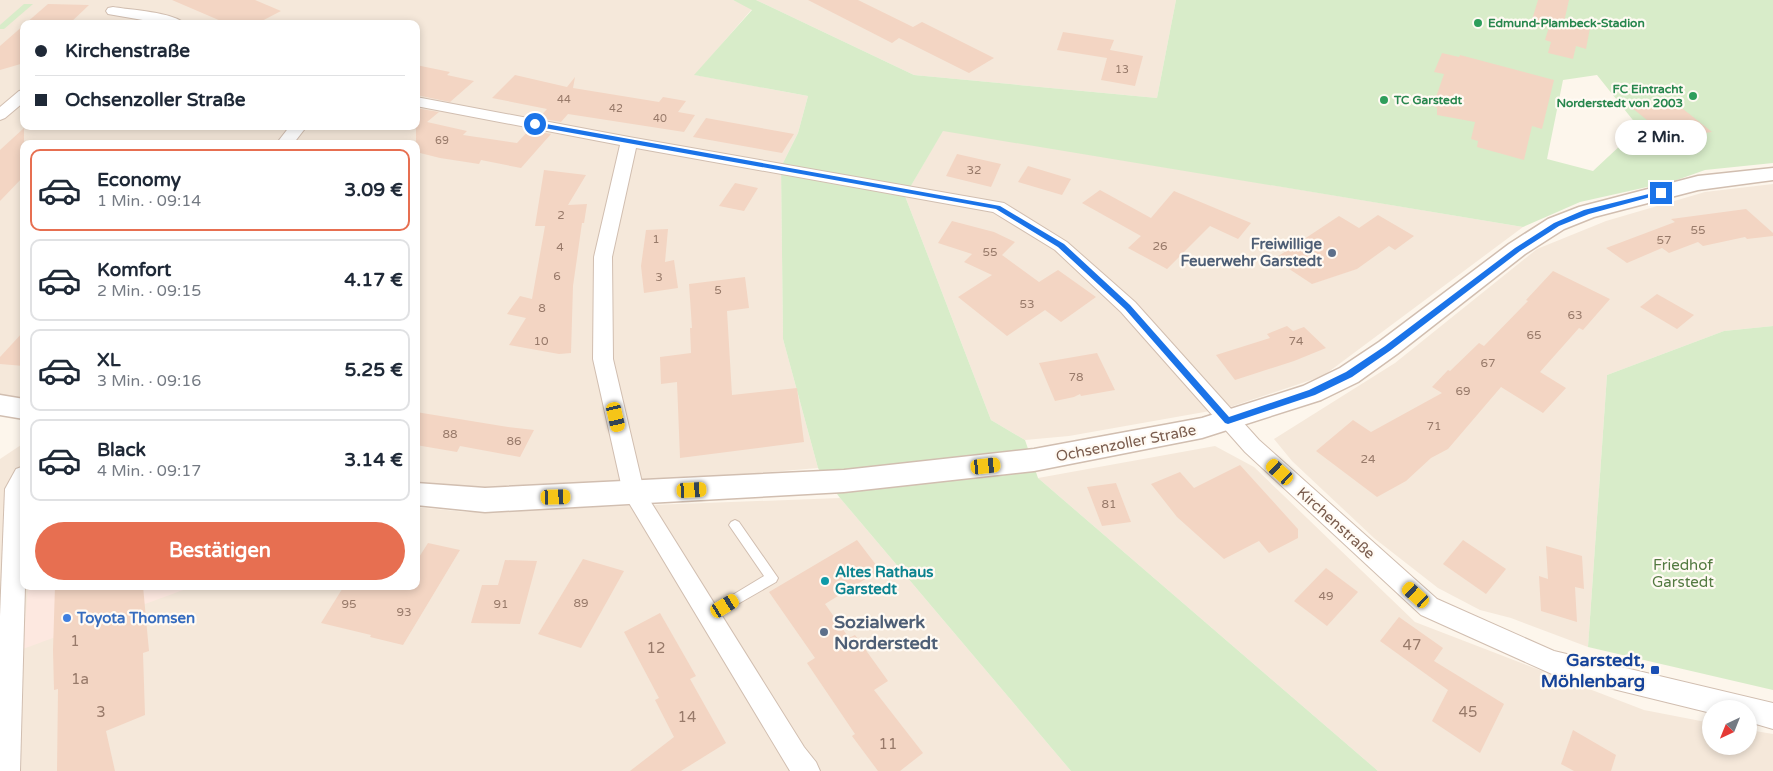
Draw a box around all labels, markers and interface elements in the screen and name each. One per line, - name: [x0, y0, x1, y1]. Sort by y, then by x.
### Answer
- place label: Edmund-Plambeck-Stadion: [1488, 16, 1645, 30]
- marker: Edmund-Plambeck-Stadion: [1472, 17, 1484, 29]
- text: Kirchenstraße: [65, 40, 190, 62]
- house number: 13: [1115, 63, 1129, 76]
- place label: FC Eintracht Norderstedt von 2003: [1556, 82, 1683, 110]
- text: Ochsenzoller Straße: [65, 89, 245, 111]
- marker: FC Eintracht Norderstedt von 2003: [1687, 90, 1699, 102]
- house number: 44: [557, 93, 571, 106]
- place label: TC Garstedt: [1393, 93, 1462, 107]
- marker: TC Garstedt: [1378, 94, 1390, 106]
- house number: 42: [609, 102, 623, 115]
- house number: 40: [653, 112, 667, 125]
- route start: [524, 113, 546, 135]
- callout: 2 Min.: [1615, 120, 1707, 156]
- text: 2 Min.: [1637, 127, 1685, 147]
- house number: 69: [435, 134, 449, 147]
- house number: 32: [966, 163, 982, 177]
- icon: car: [37, 168, 82, 213]
- text: Economy: [97, 169, 181, 191]
- text: 3.09 €: [344, 179, 403, 201]
- route end: [1650, 182, 1672, 204]
- text: 1 Min. · 09:14: [97, 191, 201, 211]
- house number: 2: [557, 208, 565, 222]
- house number: 55: [1690, 223, 1706, 237]
- house number: 1: [652, 232, 660, 246]
- house number: 57: [1656, 233, 1672, 247]
- place label: Freiwillige Feuerwehr Garstedt: [1181, 235, 1322, 270]
- house number: 26: [1152, 239, 1168, 253]
- house number: 4: [556, 240, 564, 254]
- house number: 55: [982, 245, 998, 259]
- marker: Freiwillige Feuerwehr Garstedt: [1326, 247, 1338, 259]
- icon: car: [37, 258, 82, 303]
- text: Komfort: [97, 259, 171, 281]
- text: 4.17 €: [344, 269, 403, 291]
- house number: 6: [553, 269, 561, 283]
- house number: 3: [655, 270, 663, 284]
- text: 2 Min. · 09:15: [97, 281, 201, 301]
- house number: 5: [714, 283, 722, 297]
- house number: 53: [1019, 297, 1035, 311]
- house number: 8: [538, 301, 546, 315]
- house number: 63: [1567, 308, 1583, 322]
- house number: 65: [1526, 328, 1542, 342]
- house number: 10: [533, 334, 549, 348]
- house number: 74: [1288, 334, 1304, 348]
- icon: car: [37, 348, 82, 393]
- text: XL: [97, 349, 121, 371]
- house number: 67: [1480, 356, 1496, 370]
- text: 5.25 €: [345, 359, 403, 381]
- house number: 78: [1068, 370, 1084, 384]
- text: 3 Min. · 09:16: [97, 371, 201, 391]
- house number: 69: [1455, 384, 1471, 398]
- car: [605, 401, 626, 433]
- house number: 71: [1426, 419, 1442, 433]
- street label: Ochsenzoller Straße: [1054, 421, 1198, 465]
- house number: 88: [442, 427, 458, 441]
- house number: 86: [506, 434, 522, 448]
- icon: car: [37, 438, 82, 483]
- text: Black: [97, 439, 146, 461]
- text: 3.14 €: [344, 449, 403, 471]
- house number: 24: [1360, 452, 1376, 466]
- car: [1263, 456, 1296, 488]
- car: [970, 457, 1001, 475]
- text: 4 Min. · 09:17: [97, 461, 201, 481]
- car: [676, 482, 707, 498]
- street label: Kirchenstraße: [1293, 483, 1379, 563]
- car: [540, 489, 571, 505]
- house number: 81: [1101, 497, 1117, 511]
- button: Bestätigen: [35, 522, 405, 580]
- park label: Friedhof Garstedt: [1652, 556, 1714, 591]
- place label: Altes Rathaus Garstedt: [835, 563, 934, 598]
- marker: Altes Rathaus Garstedt: [819, 575, 831, 587]
- car: [1399, 579, 1432, 611]
- house number: 49: [1318, 589, 1334, 603]
- car: [708, 592, 741, 620]
- house number: 89: [573, 596, 589, 610]
- house number: 95: [341, 597, 357, 611]
- house number: 91: [493, 597, 509, 611]
- house number: 93: [396, 605, 412, 619]
- place label: Toyota Thomsen: [76, 609, 195, 628]
- place label: Sozialwerk Norderstedt: [834, 611, 938, 654]
- marker: Toyota Thomsen: [61, 612, 73, 624]
- marker: Sozialwerk Norderstedt: [818, 626, 830, 638]
- house number: 1: [70, 632, 80, 650]
- house number: 47: [1403, 636, 1421, 654]
- house number: 12: [647, 639, 665, 657]
- place label: Garstedt, Möhlenbarg: [1541, 649, 1645, 692]
- marker: Garstedt, Möhlenbarg: [1649, 664, 1661, 676]
- house number: 1a: [71, 670, 89, 688]
- north arrow: [1702, 700, 1758, 755]
- map controls: [1702, 700, 1757, 755]
- house number: 3: [96, 703, 106, 721]
- house number: 45: [1459, 703, 1477, 721]
- house number: 14: [678, 708, 696, 726]
- house number: 11: [879, 735, 897, 753]

